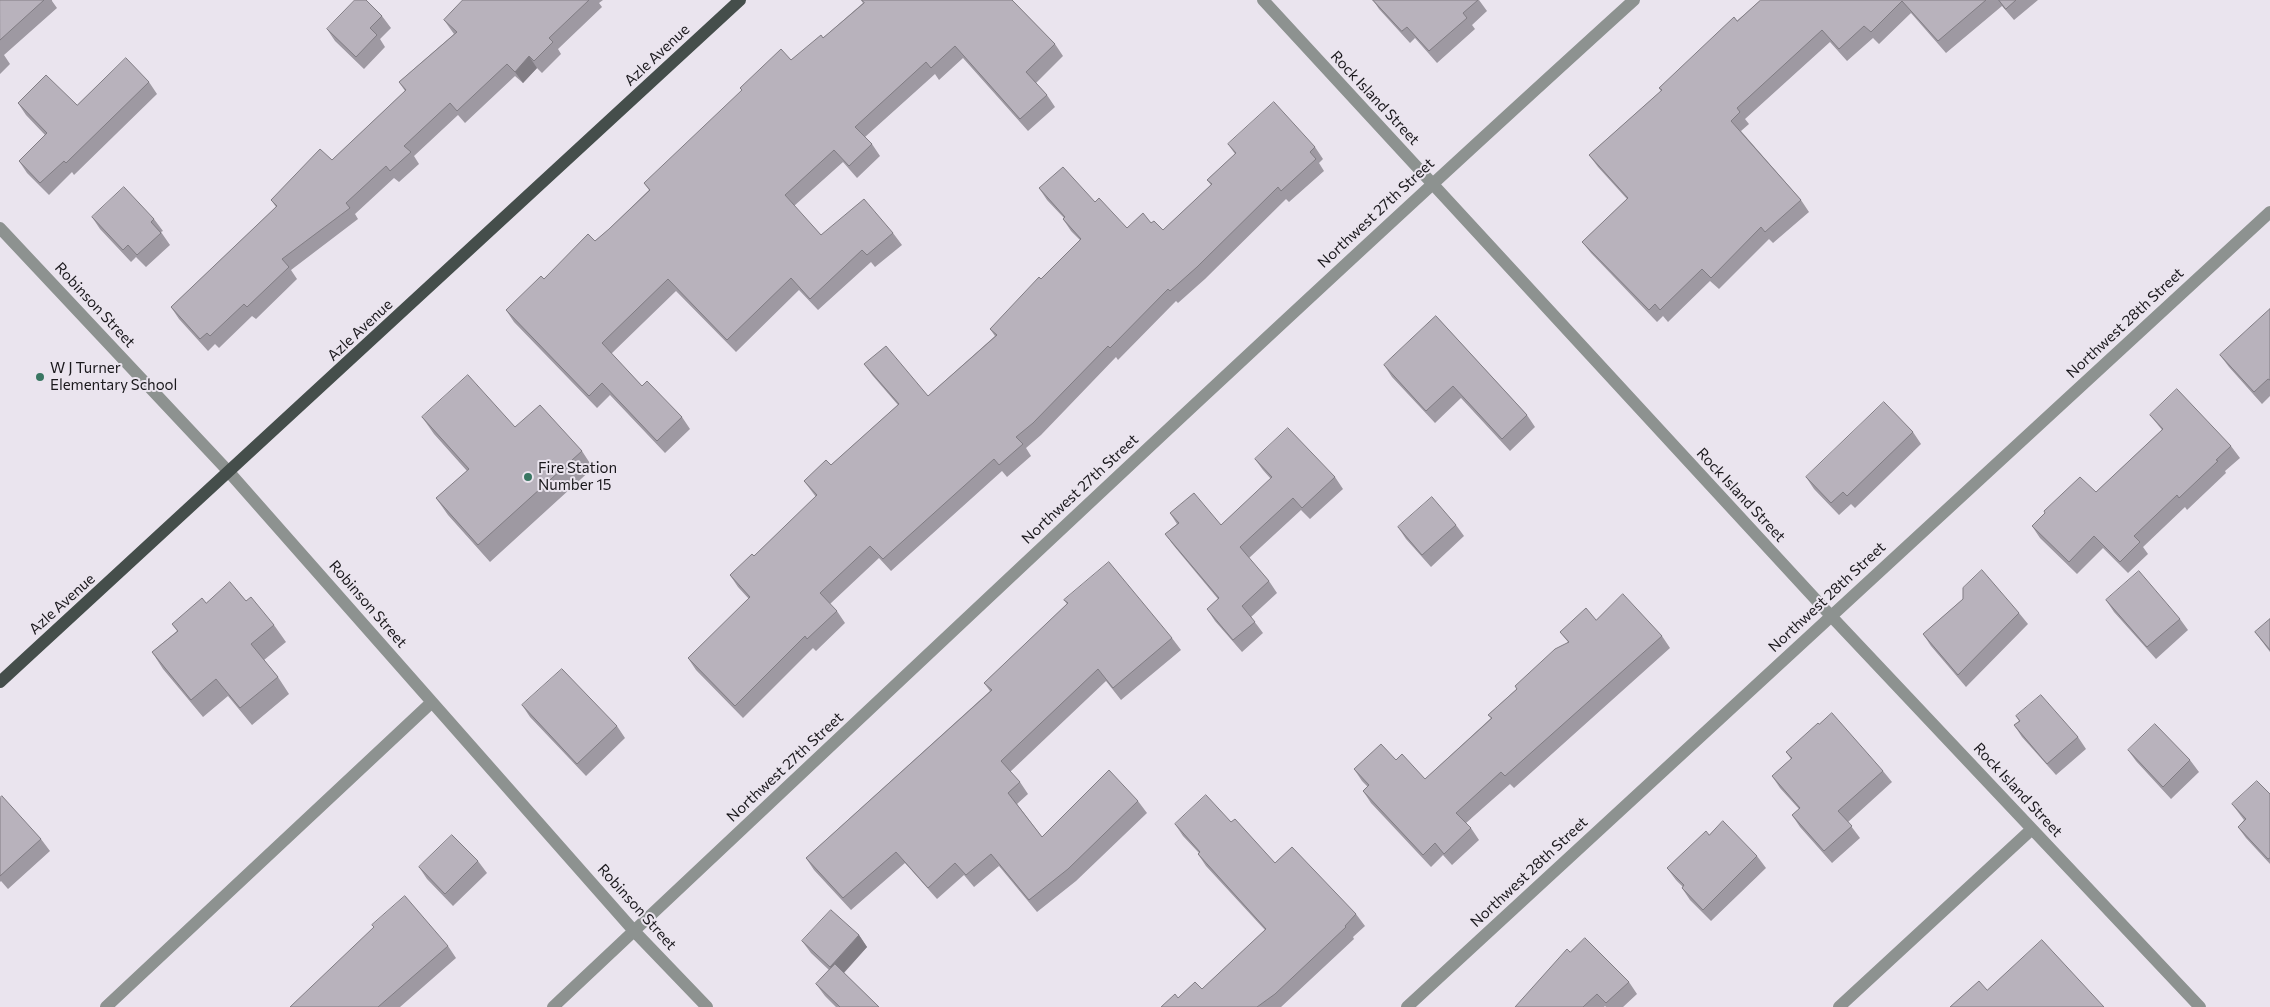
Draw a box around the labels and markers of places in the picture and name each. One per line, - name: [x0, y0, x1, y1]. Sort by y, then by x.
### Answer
- place label: W J Turner Elementary School: [50, 359, 177, 394]
- marker: W J Turner Elementary School: [34, 371, 46, 383]
- place label: Fire Station Number 15: [538, 459, 617, 494]
- marker: Fire Station Number 15: [522, 471, 534, 483]

